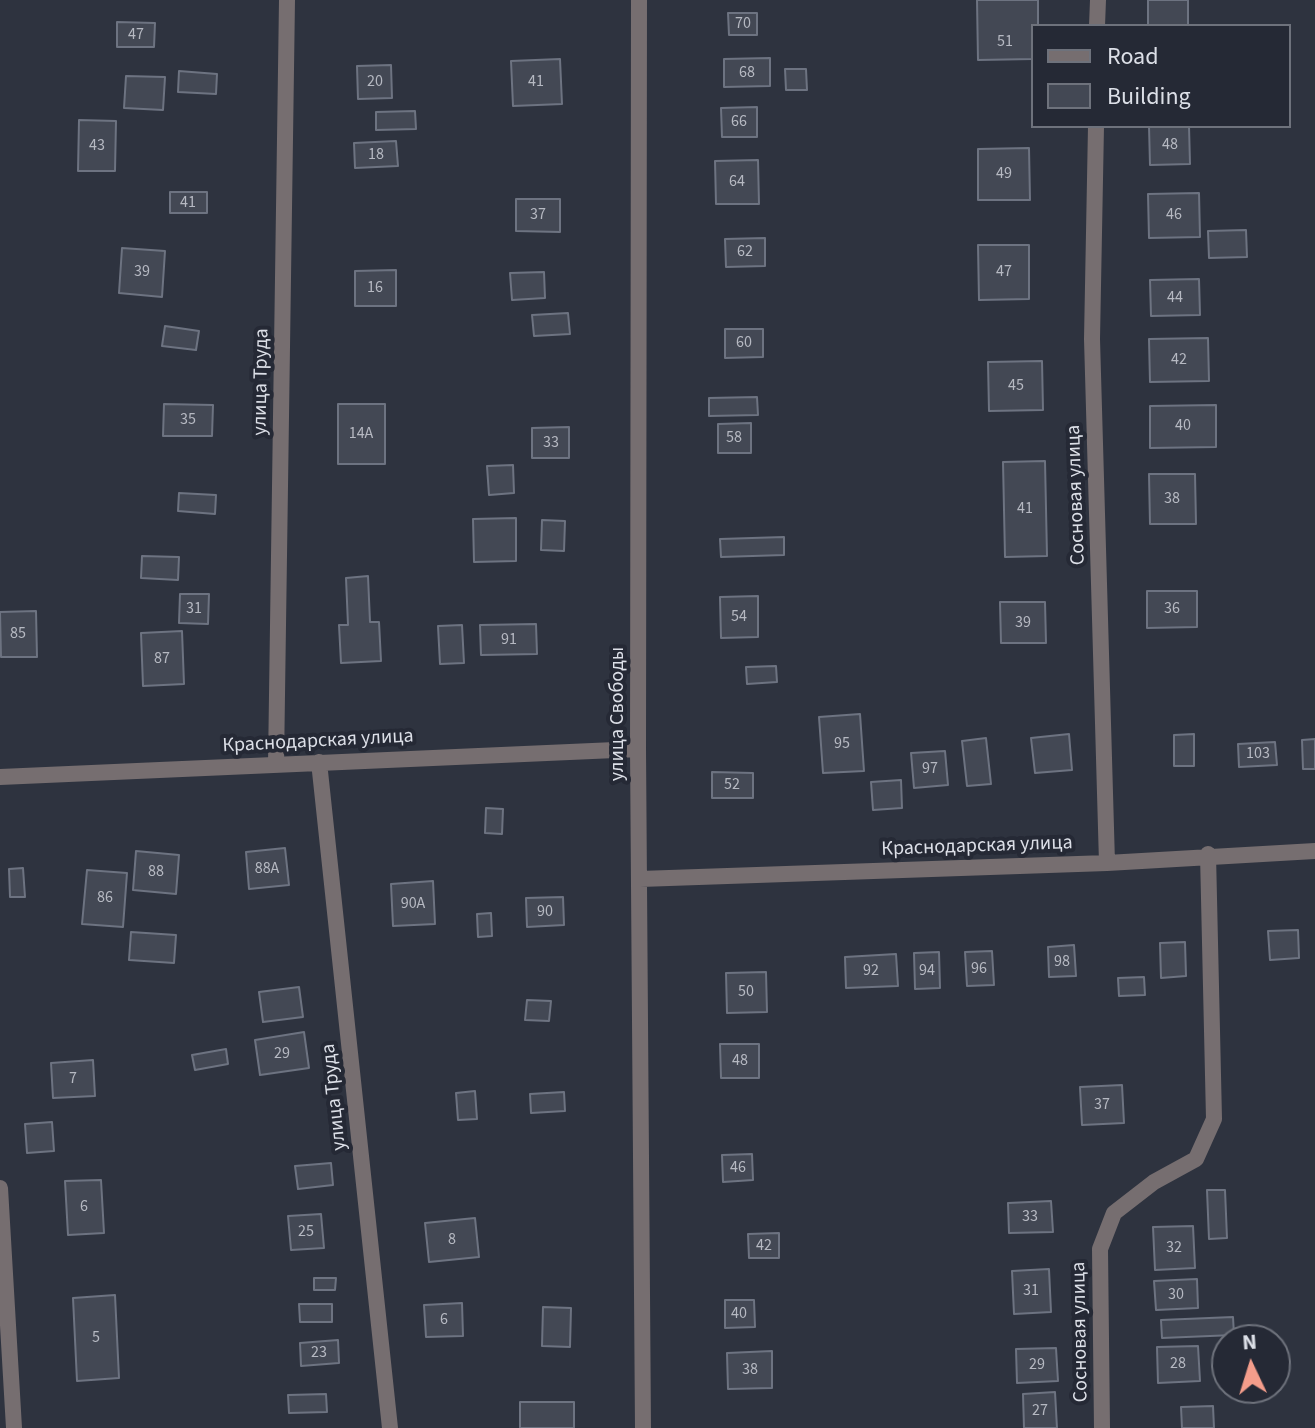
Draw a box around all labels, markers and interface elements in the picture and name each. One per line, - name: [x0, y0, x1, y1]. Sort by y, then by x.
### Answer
- house number: 70: [735, 14, 751, 34]
- legend: [1031, 24, 1291, 128]
- house number: 47: [128, 25, 144, 45]
- house number: 51: [997, 32, 1013, 52]
- text: Road: [1107, 39, 1159, 74]
- house number: 68: [739, 63, 755, 83]
- house number: 20: [367, 72, 383, 92]
- house number: 41: [528, 72, 544, 92]
- text: Building: [1107, 79, 1191, 114]
- house number: 66: [731, 112, 747, 132]
- house number: 48: [1162, 135, 1178, 155]
- house number: 43: [89, 136, 105, 156]
- house number: 18: [368, 145, 384, 165]
- house number: 49: [996, 164, 1012, 184]
- house number: 64: [729, 172, 745, 192]
- house number: 41: [180, 193, 196, 213]
- house number: 37: [530, 205, 546, 225]
- house number: 46: [1166, 205, 1182, 225]
- house number: 62: [737, 242, 753, 262]
- house number: 39: [134, 262, 150, 282]
- house number: 47: [996, 262, 1012, 282]
- house number: 16: [367, 278, 383, 298]
- house number: 44: [1167, 288, 1183, 308]
- street label: улица Труда: [249, 328, 275, 436]
- house number: 60: [736, 333, 752, 353]
- house number: 42: [1171, 350, 1187, 370]
- house number: 45: [1008, 376, 1024, 396]
- house number: 35: [180, 410, 196, 430]
- house number: 40: [1175, 416, 1191, 436]
- house number: 14А: [349, 424, 373, 444]
- street label: Сосновая улица: [1063, 424, 1091, 566]
- house number: 58: [726, 428, 742, 448]
- house number: 33: [543, 433, 559, 453]
- house number: 38: [1164, 489, 1180, 509]
- house number: 41: [1017, 499, 1033, 519]
- house number: 31: [186, 599, 202, 619]
- house number: 36: [1164, 599, 1180, 619]
- house number: 54: [731, 607, 747, 627]
- house number: 39: [1015, 613, 1031, 633]
- house number: 85: [10, 624, 26, 644]
- house number: 91: [501, 630, 517, 650]
- street label: улица Свободы: [607, 647, 631, 781]
- house number: 87: [154, 649, 170, 669]
- street label: Краснодарская улица: [222, 725, 414, 759]
- house number: 95: [834, 734, 850, 754]
- house number: 103: [1246, 744, 1270, 764]
- house number: 97: [922, 759, 938, 779]
- house number: 52: [724, 775, 740, 795]
- street label: Краснодарская улица: [881, 832, 1073, 862]
- house number: 88А: [255, 859, 279, 879]
- house number: 88: [148, 862, 164, 882]
- house number: 86: [97, 888, 113, 908]
- house number: 90А: [401, 894, 425, 914]
- house number: 90: [537, 902, 553, 922]
- house number: 98: [1054, 952, 1070, 972]
- house number: 96: [971, 959, 987, 979]
- house number: 92: [863, 961, 879, 981]
- house number: 94: [919, 961, 935, 981]
- house number: 50: [738, 982, 754, 1002]
- street label: улица Труда: [317, 1042, 353, 1152]
- house number: 29: [274, 1044, 290, 1064]
- house number: 48: [732, 1051, 748, 1071]
- house number: 7: [69, 1069, 77, 1089]
- house number: 37: [1094, 1095, 1110, 1115]
- house number: 46: [730, 1158, 746, 1178]
- house number: 6: [80, 1197, 88, 1217]
- house number: 33: [1022, 1207, 1038, 1227]
- house number: 25: [298, 1222, 314, 1242]
- house number: 8: [448, 1230, 456, 1250]
- house number: 42: [756, 1236, 772, 1256]
- house number: 32: [1166, 1238, 1182, 1258]
- street label: Сосновая улица: [1068, 1262, 1094, 1402]
- house number: 31: [1023, 1281, 1039, 1301]
- house number: 30: [1168, 1285, 1184, 1305]
- house number: 40: [731, 1304, 747, 1324]
- house number: 6: [440, 1310, 448, 1330]
- north arrow: [1211, 1324, 1291, 1404]
- text: N: [1241, 1326, 1258, 1359]
- house number: 5: [92, 1328, 100, 1348]
- house number: 23: [311, 1343, 327, 1363]
- house number: 28: [1170, 1354, 1186, 1374]
- house number: 29: [1029, 1355, 1045, 1375]
- house number: 38: [742, 1360, 758, 1380]
- house number: 27: [1032, 1401, 1048, 1421]

